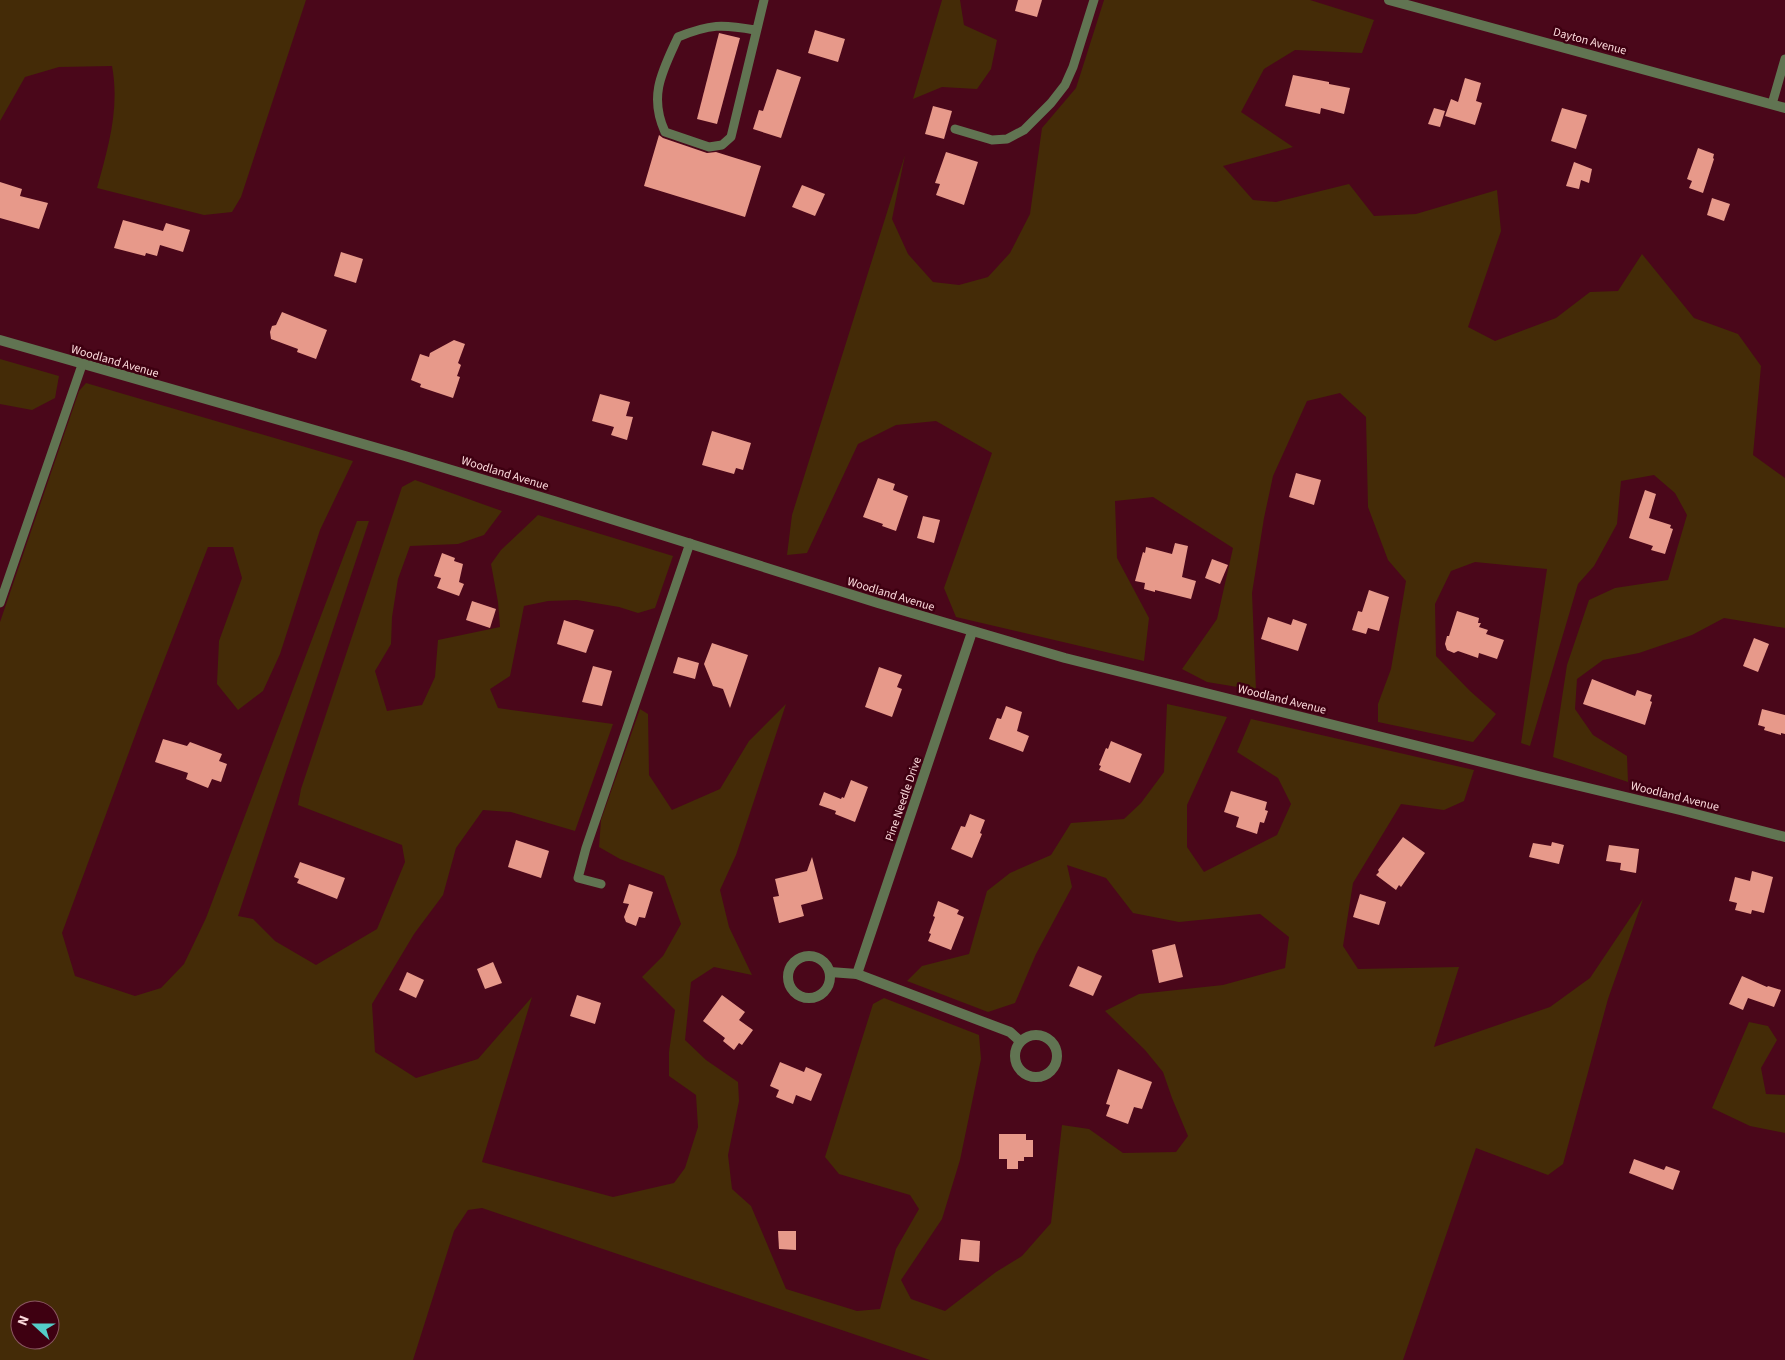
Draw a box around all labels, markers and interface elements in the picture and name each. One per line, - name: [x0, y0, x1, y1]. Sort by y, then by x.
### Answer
- street label: Dayton Avenue: [1551, 24, 1629, 59]
- street label: Woodland Avenue: [69, 341, 161, 382]
- street label: Woodland Avenue: [459, 452, 551, 495]
- street label: Woodland Avenue: [845, 573, 937, 616]
- street label: Woodland Avenue: [1236, 680, 1328, 719]
- street label: Pine Needle Drive: [881, 755, 926, 844]
- street label: Woodland Avenue: [1629, 777, 1721, 816]
- north arrow: [10, 1300, 60, 1350]
- text: N: [13, 1313, 35, 1329]

